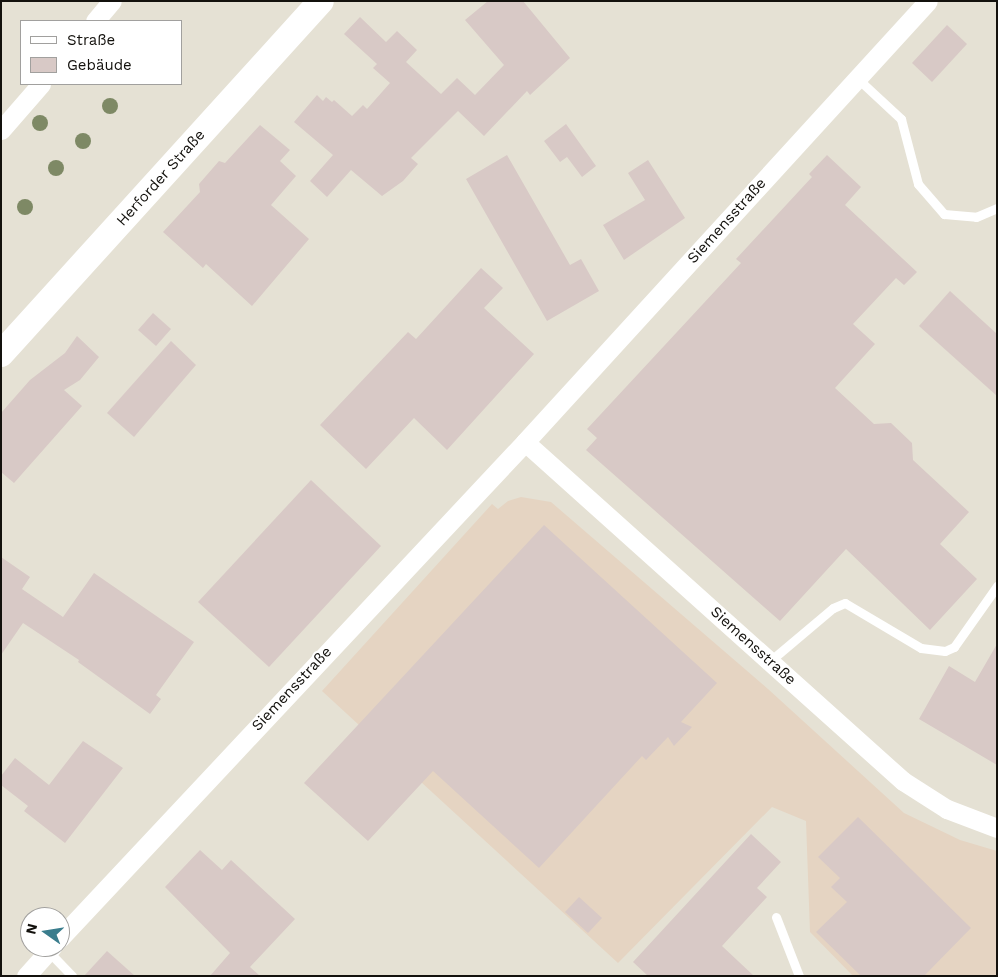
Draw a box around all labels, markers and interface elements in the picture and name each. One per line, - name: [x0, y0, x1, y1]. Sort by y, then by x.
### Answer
- legend: [20, 20, 182, 85]
- text: Straße: [67, 31, 115, 49]
- text: Gebäude: [67, 56, 132, 74]
- street label: Herforder Straße: [113, 126, 209, 230]
- street label: Siemensstraße: [684, 175, 770, 267]
- street label: Siemensstraße: [707, 603, 799, 689]
- street label: Siemensstraße: [248, 643, 336, 735]
- north arrow: [20, 907, 70, 957]
- text: N: [22, 922, 40, 936]

